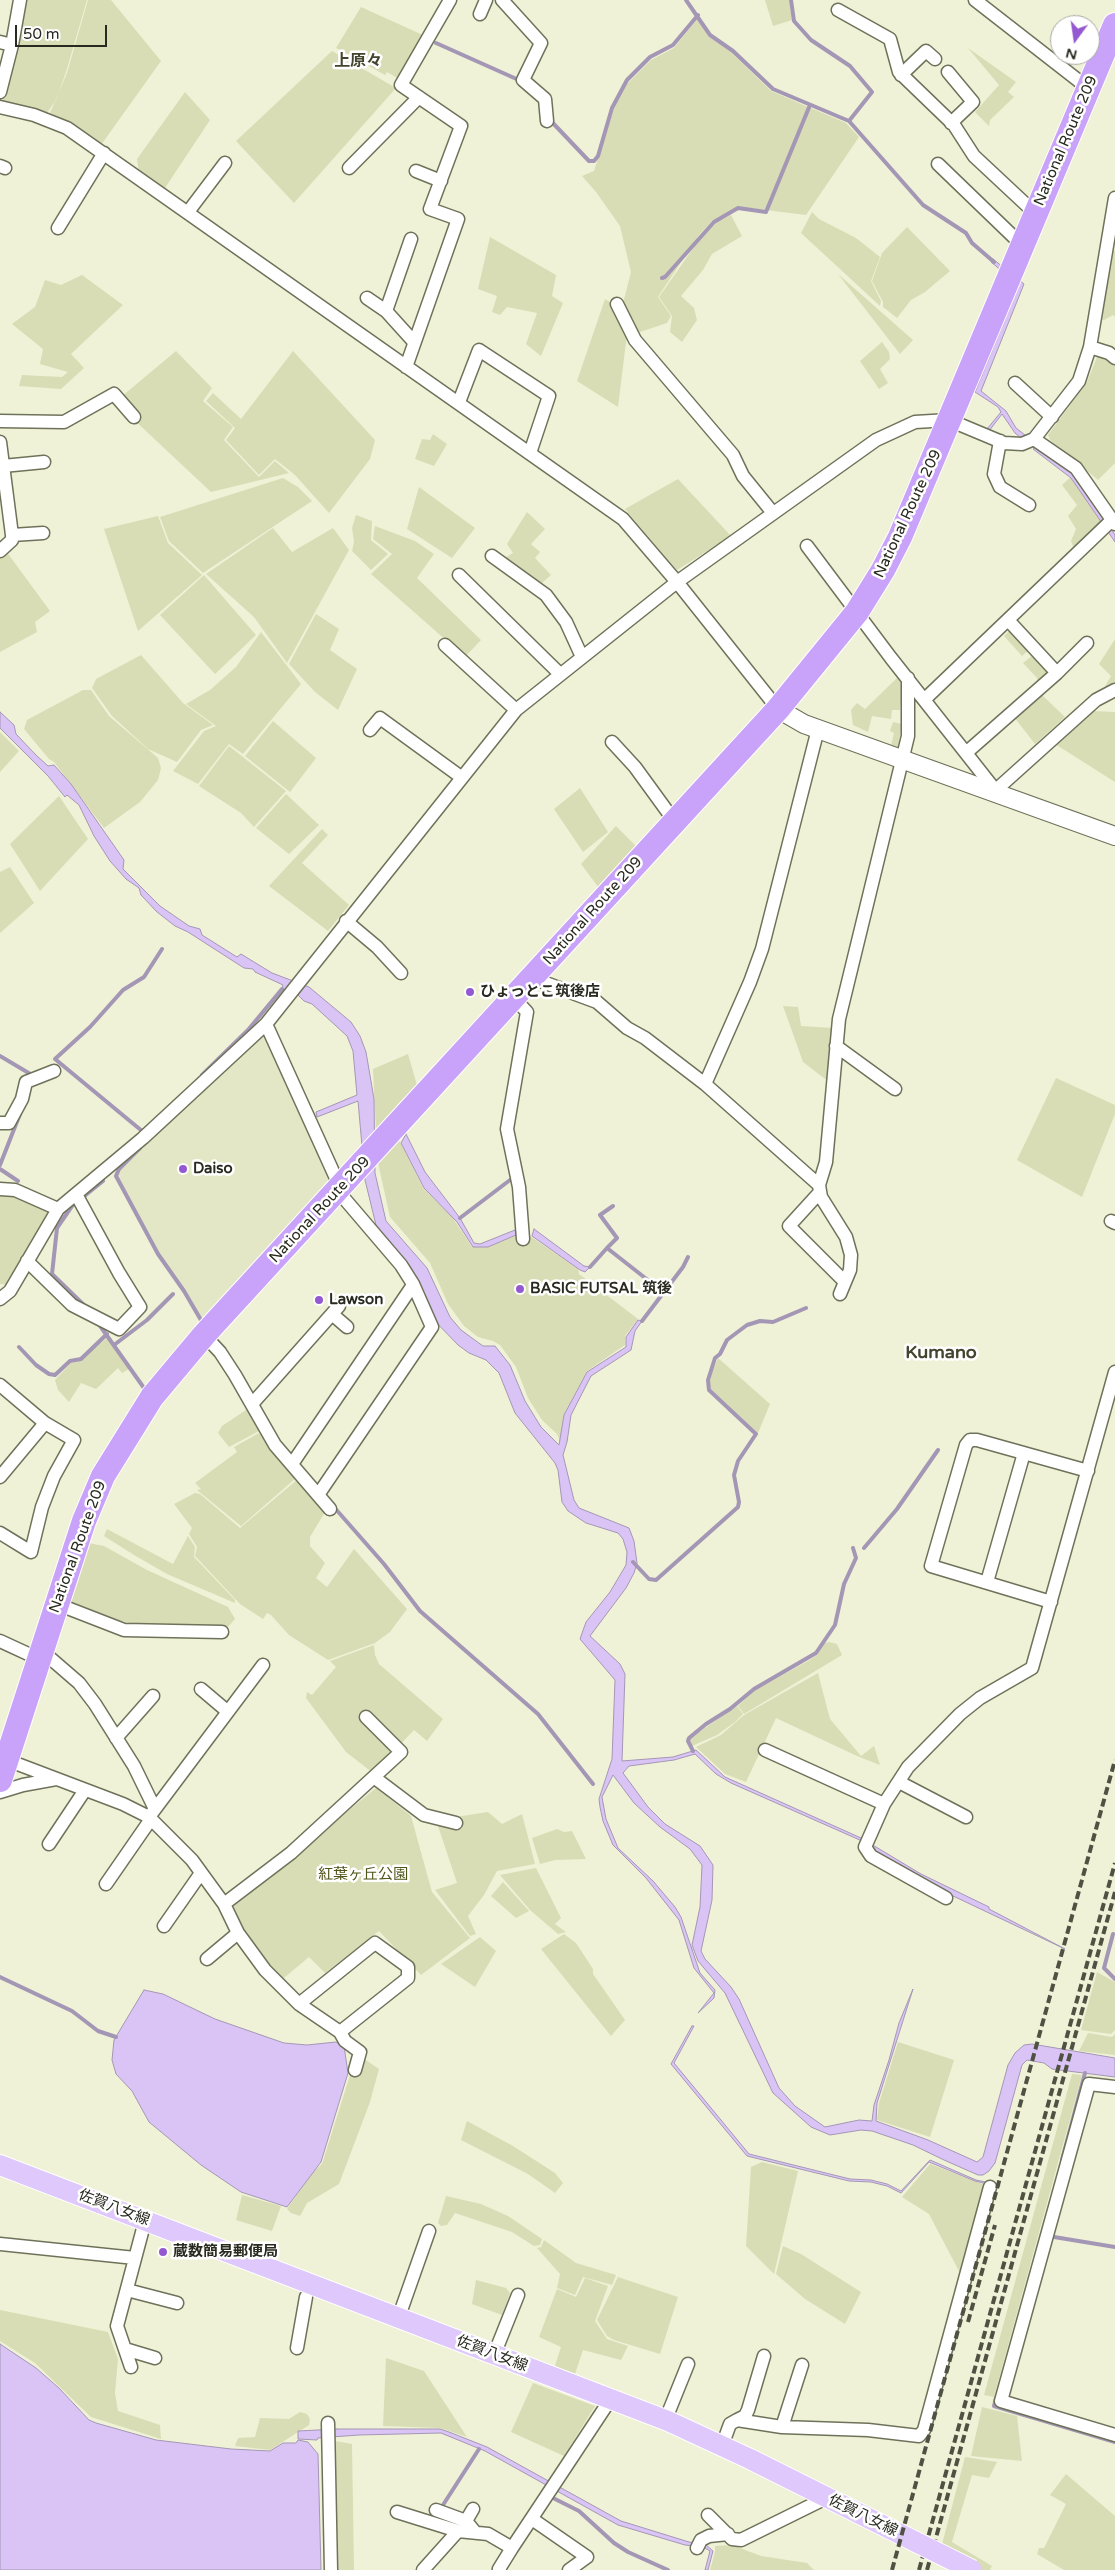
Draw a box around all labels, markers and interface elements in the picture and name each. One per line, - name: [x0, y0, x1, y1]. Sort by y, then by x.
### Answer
- scale bar: [18, 15, 110, 47]
- north arrow: [1050, 15, 1100, 65]
- text: 50 m: [23, 25, 60, 43]
- text: N: [1064, 44, 1079, 64]
- district label: 上原々: [334, 52, 382, 72]
- street label: National Route 209: [1031, 73, 1101, 209]
- street label: National Route 209: [870, 447, 946, 581]
- street label: National Route 209: [540, 853, 646, 969]
- place label: ひょっとこ筑後店: [480, 983, 600, 1001]
- marker: ひょっとこ筑後店: [464, 986, 476, 998]
- street label: National Route 209: [266, 1153, 374, 1267]
- place label: Daiso: [193, 1160, 233, 1178]
- marker: Daiso: [177, 1163, 189, 1175]
- place label: BASIC FUTSAL 筑後: [530, 1280, 672, 1298]
- marker: BASIC FUTSAL 筑後: [514, 1283, 526, 1295]
- place label: Lawson: [329, 1291, 383, 1309]
- marker: Lawson: [313, 1294, 325, 1306]
- district label: Kumano: [905, 1342, 977, 1364]
- street label: National Route 209: [46, 1478, 110, 1616]
- park label: 紅葉ヶ丘公園: [318, 1866, 408, 1884]
- street label: 佐賀八女線: [76, 2186, 152, 2230]
- place label: 蔵数簡易郵便局: [173, 2243, 278, 2261]
- marker: 蔵数簡易郵便局: [157, 2246, 169, 2258]
- street label: 佐賀八女線: [454, 2332, 530, 2376]
- street label: 佐賀八女線: [825, 2491, 901, 2541]

